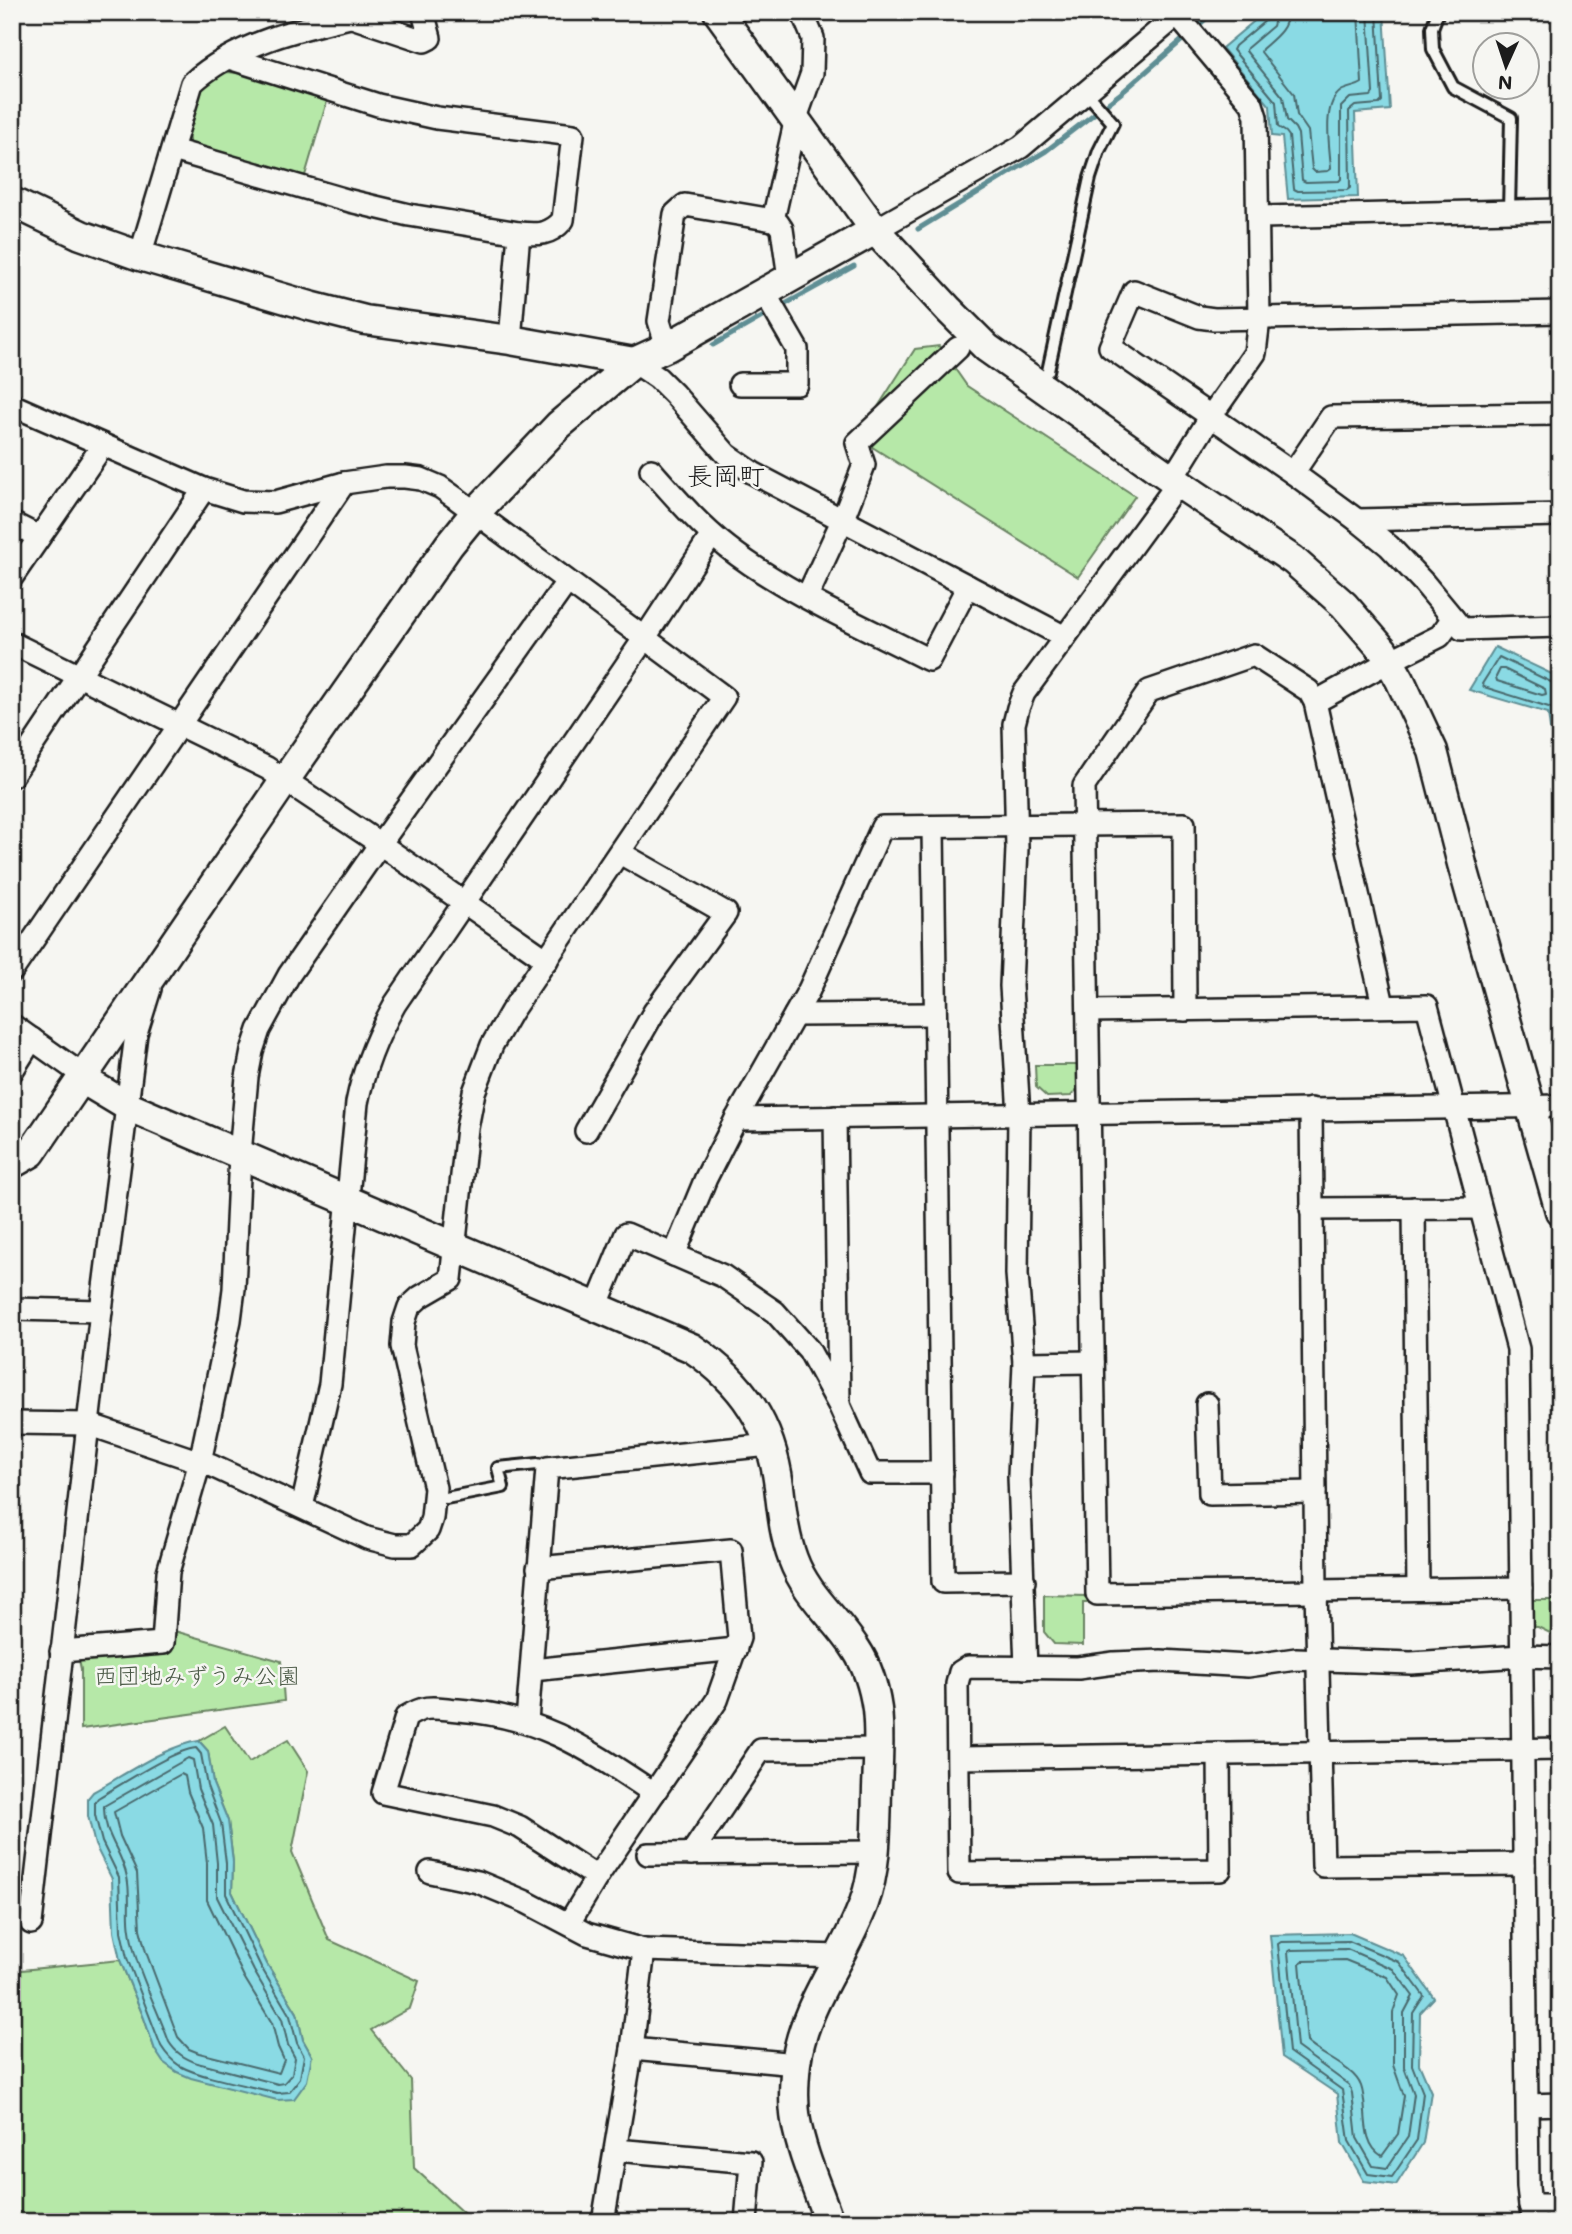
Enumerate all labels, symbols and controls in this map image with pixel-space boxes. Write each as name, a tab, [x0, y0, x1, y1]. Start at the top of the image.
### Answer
north arrow	[1470, 32, 1540, 102]
text: N	[1497, 71, 1513, 96]
district label: 長岡町	[687, 458, 765, 492]
park label: 西団地みずうみ公園	[94, 1660, 300, 1690]

